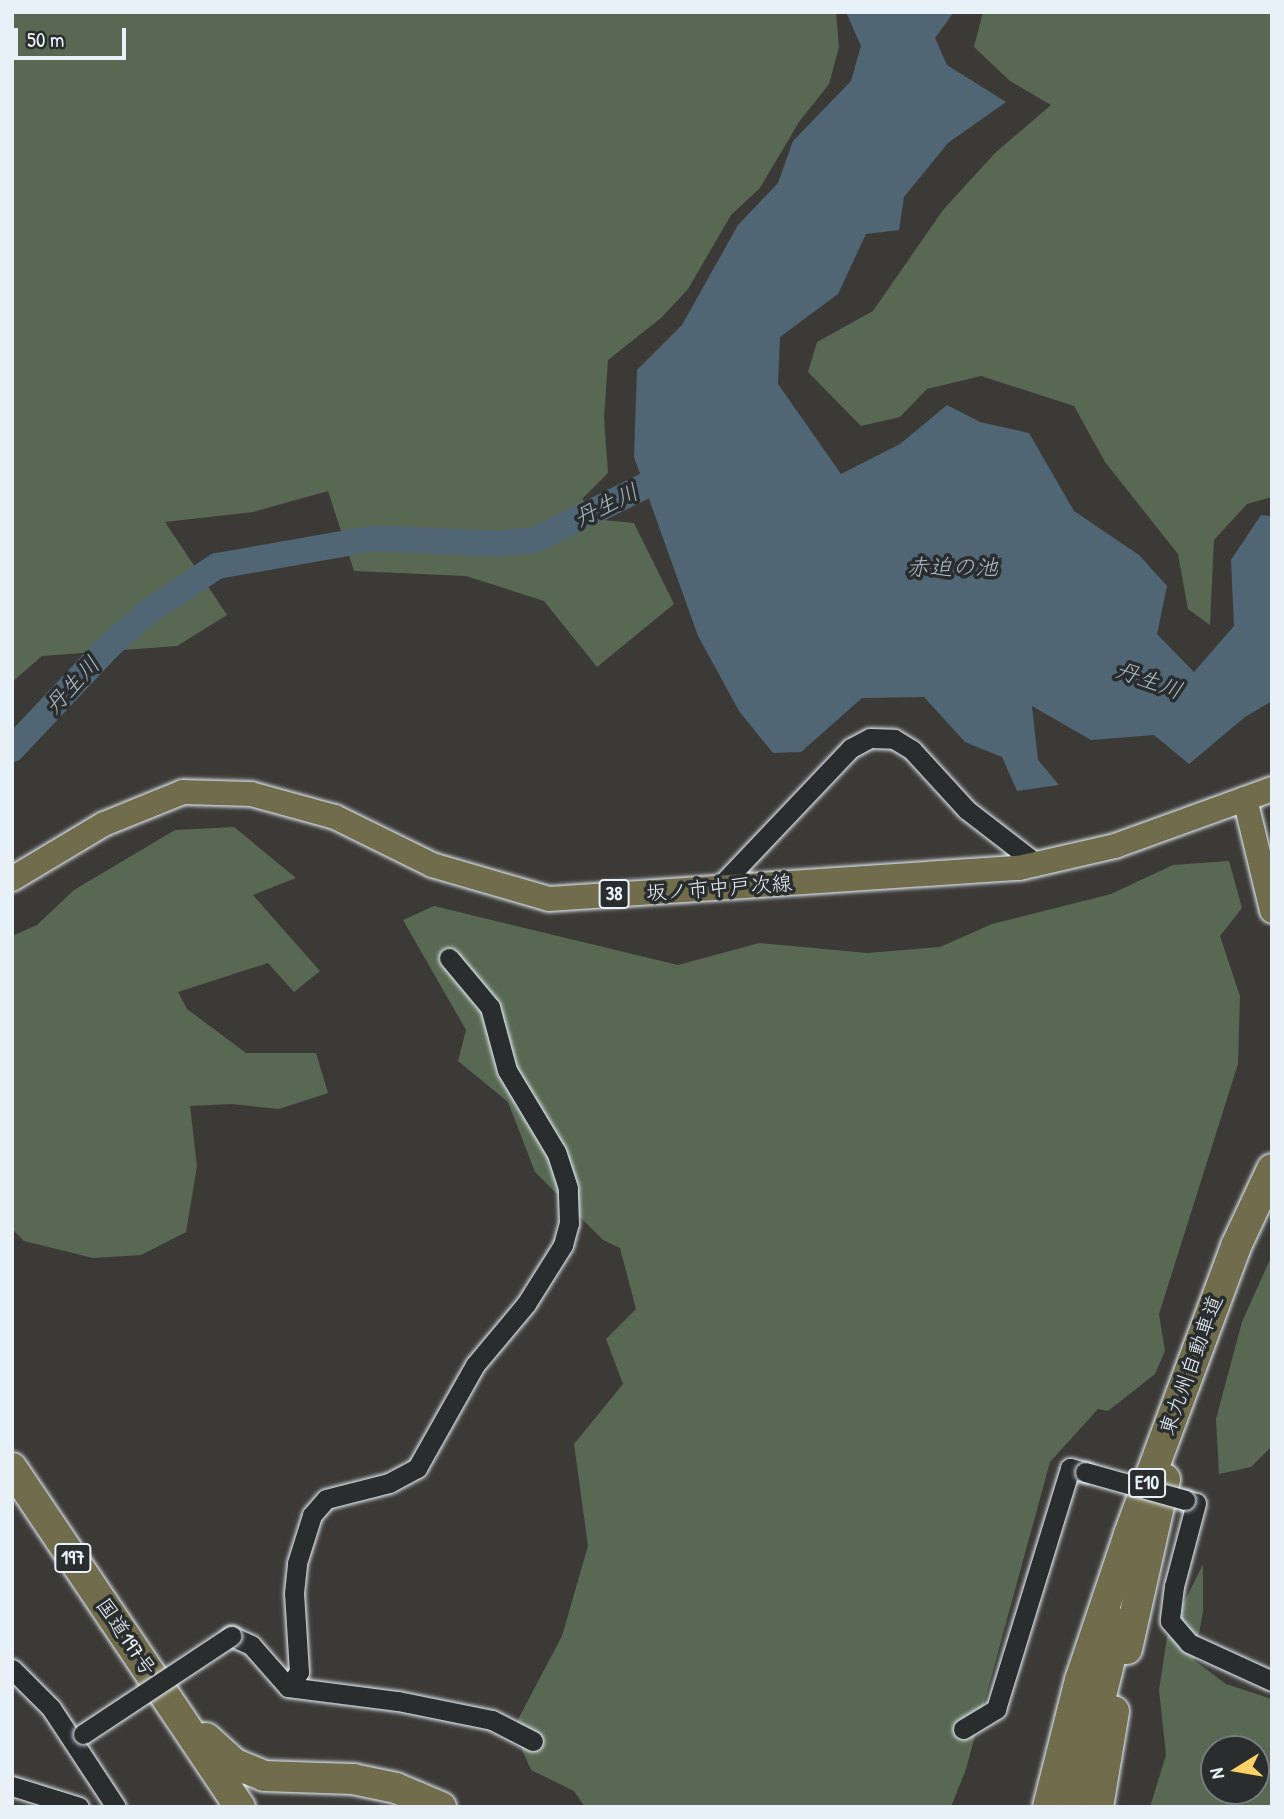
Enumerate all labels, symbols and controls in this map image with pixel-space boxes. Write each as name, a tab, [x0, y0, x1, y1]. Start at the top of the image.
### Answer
scale bar	[18, 14, 130, 58]
text: 50 m	[27, 25, 64, 54]
water label: 丹生川	[569, 477, 643, 533]
water label: 赤迫の池	[906, 553, 998, 581]
water label: 丹生川	[38, 650, 106, 720]
water label: 丹生川	[1112, 655, 1186, 705]
street label: 坂ノ市中戸次線	[645, 870, 793, 906]
road number: 38	[598, 878, 630, 909]
street label: 東九州自動車道	[1154, 1292, 1228, 1438]
road number: E10	[1128, 1468, 1166, 1498]
road number: 197	[54, 1542, 92, 1574]
street label: 国道197号	[91, 1593, 161, 1681]
north arrow	[1200, 1735, 1270, 1805]
text: N	[1203, 1766, 1230, 1781]

